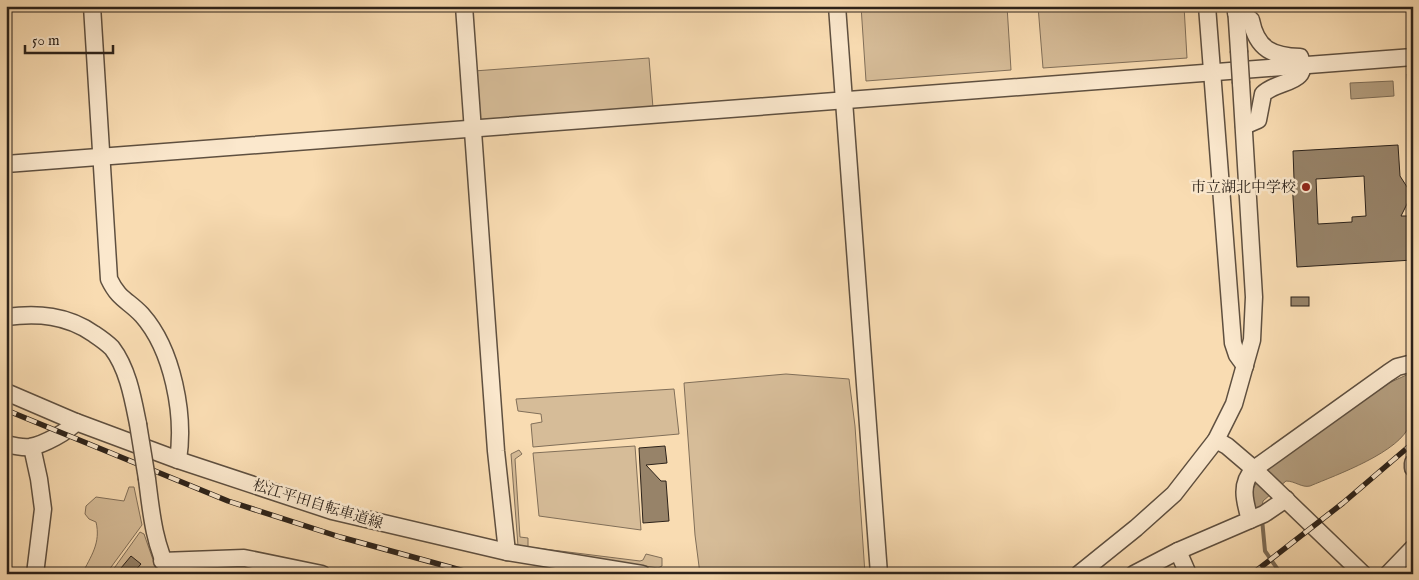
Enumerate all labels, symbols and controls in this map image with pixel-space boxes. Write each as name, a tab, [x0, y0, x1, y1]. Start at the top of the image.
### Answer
scale bar	[25, 22, 112, 54]
text: 50 m	[32, 31, 60, 50]
place label: 市立湖北中学校	[1191, 178, 1296, 197]
marker: 市立湖北中学校	[1300, 181, 1312, 193]
street label: 松江平田自転車道線	[251, 476, 385, 533]

